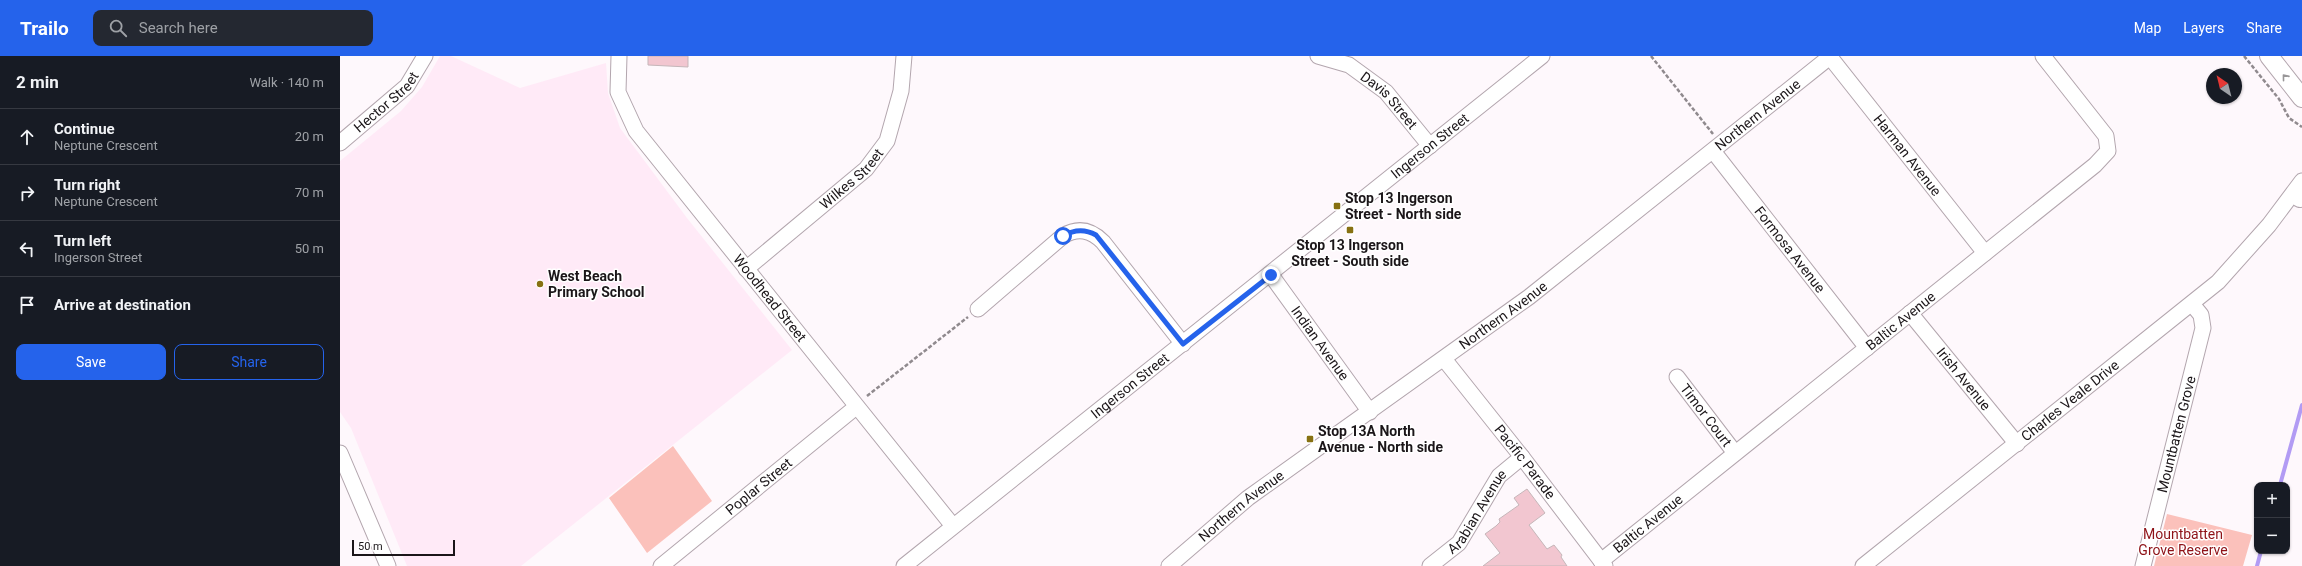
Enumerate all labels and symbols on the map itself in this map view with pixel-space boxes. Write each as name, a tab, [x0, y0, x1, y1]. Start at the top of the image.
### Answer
street label: Hector Street	[351, 68, 422, 136]
street label: Davis Street	[1358, 68, 1421, 132]
north arrow	[2206, 68, 2242, 104]
one-way arrow	[2283, 74, 2290, 81]
street label: Northern Avenue	[1712, 76, 1803, 154]
street label: Ingerson Street	[1388, 110, 1472, 182]
street label: Harman Avenue	[1870, 111, 1945, 199]
street label: Wilkes Street	[816, 145, 887, 212]
place label: Stop 13 Ingerson Street - North side	[1345, 190, 1462, 222]
marker: Stop 13 Ingerson Street - North side	[1332, 201, 1342, 211]
street label: Formosa Avenue	[1751, 203, 1829, 296]
marker: Stop 13 Ingerson Street - South side	[1345, 225, 1355, 235]
route start	[1054, 227, 1072, 245]
place label: Stop 13 Ingerson Street - South side	[1291, 237, 1409, 269]
street label: Woodhead Street	[730, 251, 810, 345]
route end	[1262, 266, 1280, 284]
place label: West Beach Primary School	[548, 268, 645, 300]
street label: Northern Avenue	[1456, 278, 1550, 352]
marker: West Beach Primary School	[535, 279, 545, 289]
street label: Baltic Avenue	[1863, 288, 1939, 353]
street label: Indian Avenue	[1288, 303, 1352, 383]
street label: Irish Avenue	[1933, 344, 1994, 413]
street label: Ingerson Street	[1088, 349, 1172, 421]
street label: Charles Veale Drive	[2018, 357, 2122, 444]
street label: Mountbatten Grove	[2154, 374, 2199, 494]
street label: Timor Court	[1677, 381, 1735, 450]
street label: Pacific Parade	[1491, 421, 1559, 502]
place label: Stop 13A North Avenue - North side	[1318, 423, 1443, 455]
marker: Stop 13A North Avenue - North side	[1305, 434, 1315, 444]
street label: Poplar Street	[722, 454, 795, 518]
street label: Arabian Avenue	[1444, 466, 1509, 557]
street label: Northern Avenue	[1195, 467, 1287, 545]
street label: Baltic Avenue	[1610, 491, 1686, 556]
park label: Mountbatten Grove Reserve	[2138, 526, 2228, 558]
scale bar	[352, 538, 455, 557]

